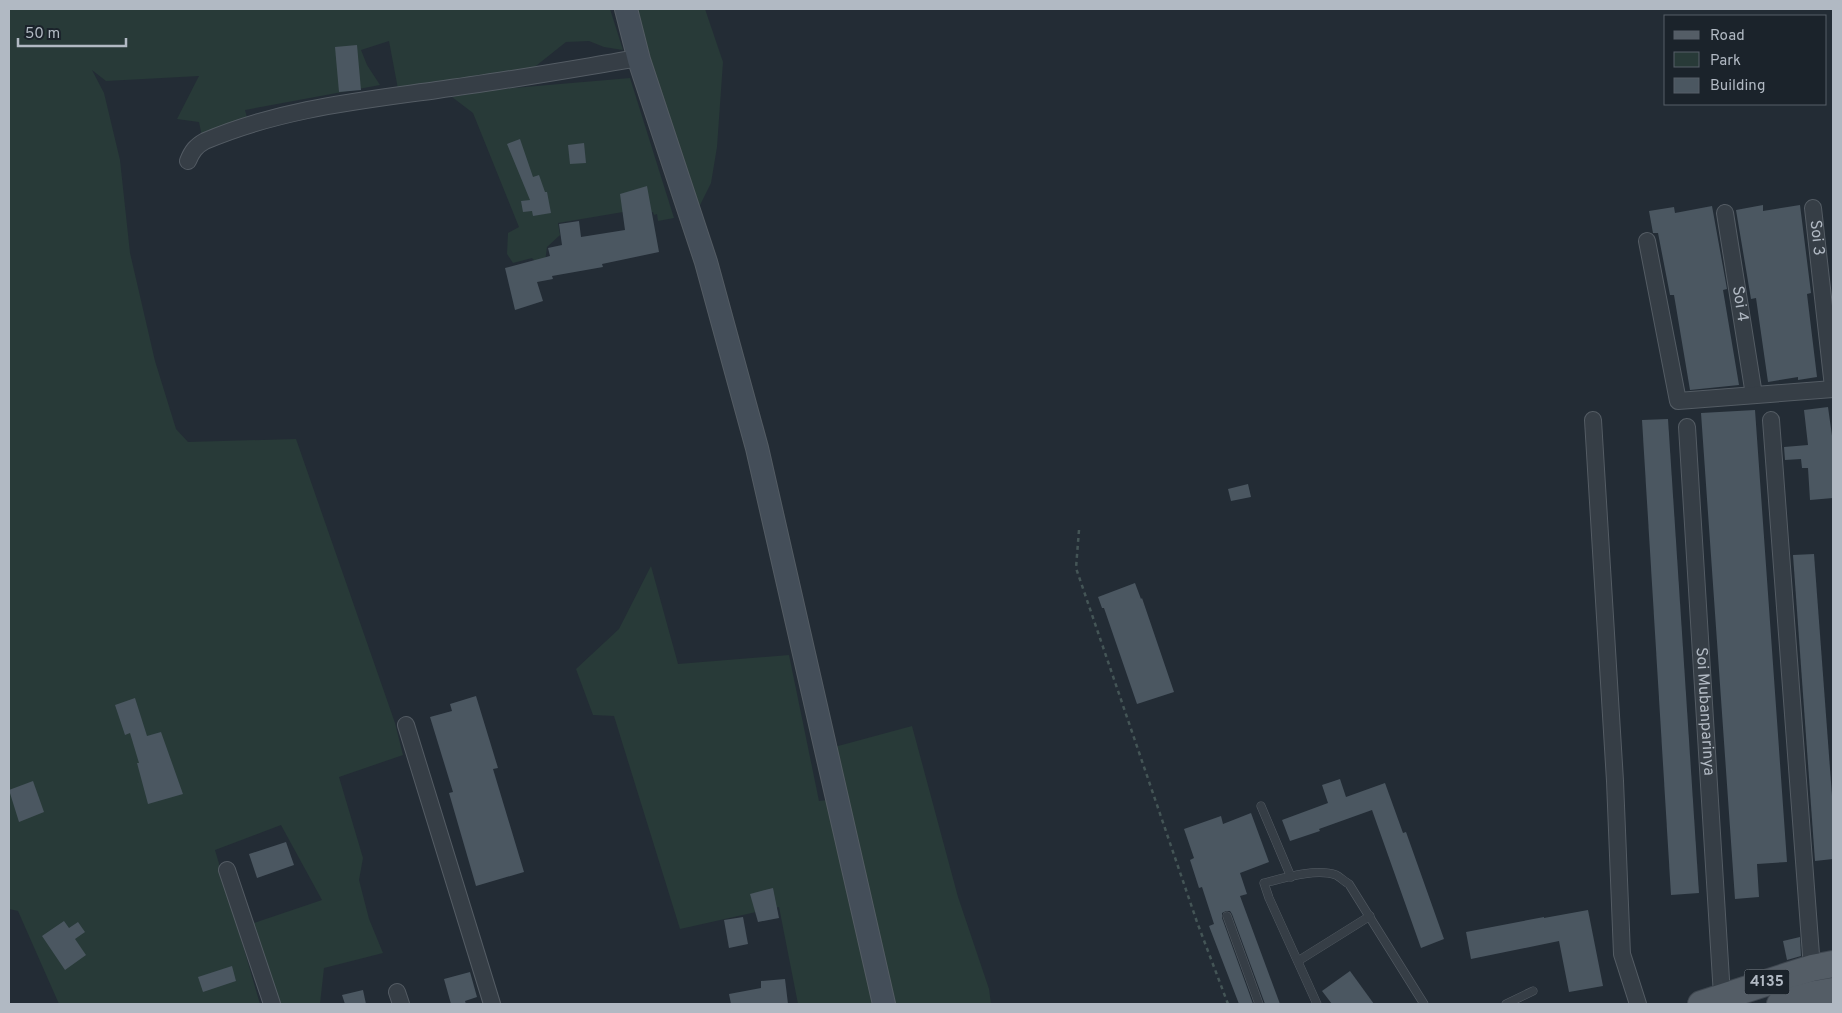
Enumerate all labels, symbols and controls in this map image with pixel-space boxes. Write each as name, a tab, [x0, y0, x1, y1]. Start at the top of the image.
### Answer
scale bar	[18, 15, 125, 47]
legend	[1664, 15, 1827, 105]
text: 50 m	[25, 25, 60, 44]
text: Road	[1710, 27, 1745, 46]
text: Park	[1710, 52, 1741, 71]
text: Building	[1710, 77, 1765, 96]
street label: Soi 3	[1804, 219, 1828, 257]
street label: Soi 4	[1727, 284, 1752, 323]
street label: Soi Mubanparinya	[1691, 647, 1718, 776]
road number: 4135	[1744, 970, 1790, 994]

